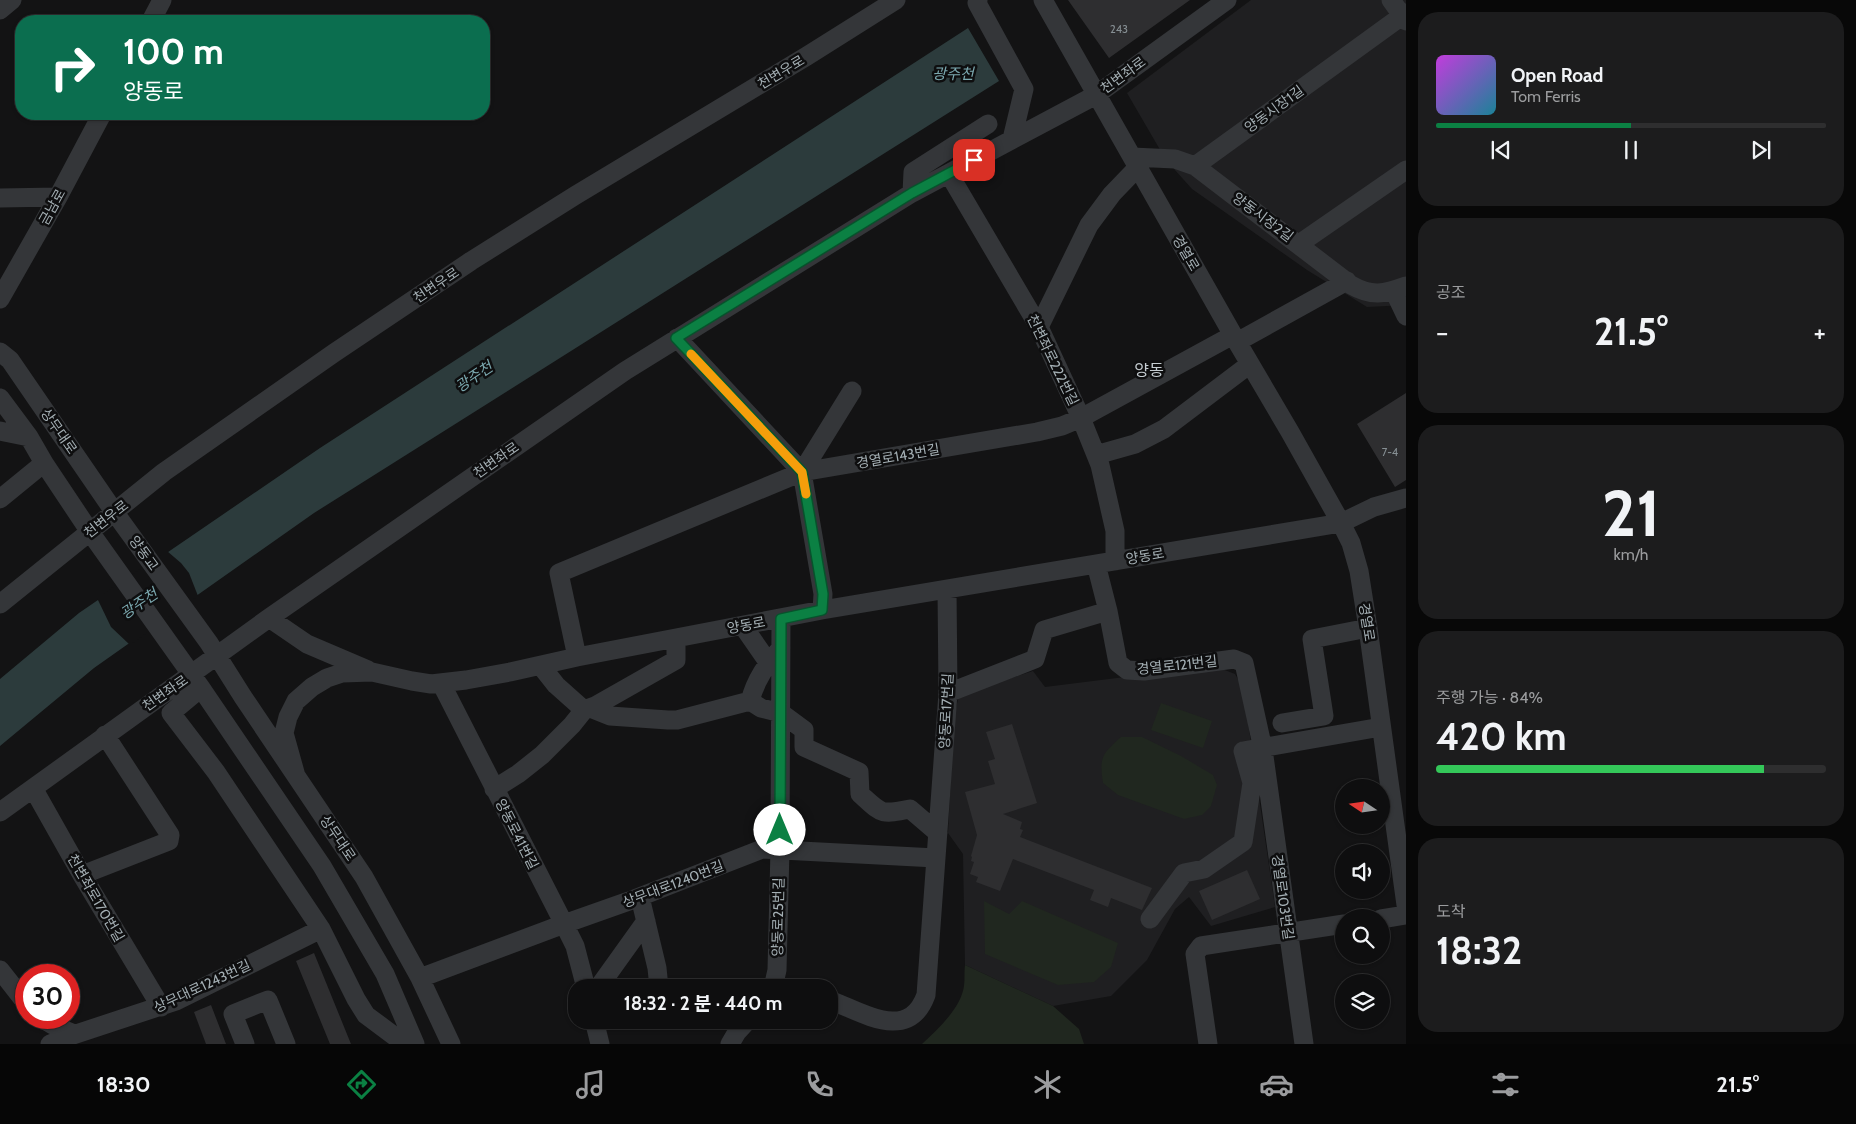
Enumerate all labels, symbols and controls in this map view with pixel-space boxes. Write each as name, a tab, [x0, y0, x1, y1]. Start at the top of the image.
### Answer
house number: 243	[1110, 22, 1128, 36]
text: 100 m	[123, 30, 224, 73]
icon: right	[40, 35, 105, 100]
street label: 천변우로	[754, 51, 808, 93]
street label: 천변좌로	[1097, 53, 1149, 97]
text: Open Road	[1511, 64, 1603, 87]
water label: 광주천	[932, 65, 976, 83]
text: 양동로	[123, 78, 184, 105]
street label: 양동시장1길	[1241, 81, 1307, 137]
text: Tom Ferris	[1511, 87, 1581, 106]
icon: previous	[1487, 136, 1515, 164]
icon: pause	[1617, 136, 1645, 164]
icon: next	[1747, 136, 1775, 164]
pin	[953, 139, 995, 181]
icon: arrive	[960, 146, 988, 174]
street label: 금남로	[35, 186, 69, 228]
street label: 양동시장2길	[1229, 188, 1297, 246]
street label: 경열로	[1169, 232, 1204, 274]
street label: 천변우로	[410, 263, 462, 307]
text: 공조	[1436, 283, 1465, 302]
text: 21.5°	[1594, 308, 1668, 355]
street label: 천변좌로222번길	[1023, 311, 1083, 409]
text: −	[1436, 315, 1448, 349]
text: +	[1814, 315, 1826, 349]
water label: 광주천	[452, 357, 498, 396]
district label: 양동	[1134, 361, 1164, 380]
street label: 상무대로	[37, 405, 81, 457]
street label: 천변좌로	[470, 438, 522, 482]
street label: 경열로143번길	[855, 440, 941, 472]
house number: 7-4	[1382, 445, 1399, 459]
text: 21	[1602, 473, 1660, 552]
street label: 천변우로	[80, 496, 132, 542]
street label: 양동교	[125, 532, 163, 574]
street label: 양동로	[1124, 544, 1166, 568]
text: km/h	[1613, 545, 1649, 564]
water label: 광주천	[117, 584, 163, 623]
street label: 경열로	[1355, 602, 1379, 643]
street label: 양동로	[725, 612, 767, 638]
street label: 경열로121번길	[1136, 652, 1218, 678]
street label: 천변좌로	[139, 671, 191, 715]
street label: 양동로17번길	[935, 673, 957, 749]
text: 주행 가능 · 84%	[1436, 688, 1543, 707]
text: 420 km	[1436, 713, 1567, 760]
north arrow	[1335, 779, 1390, 834]
map controls	[1335, 779, 1390, 1029]
street label: 양동로41번길	[491, 796, 543, 872]
position arrow	[753, 803, 805, 855]
street label: 상무대로	[316, 812, 360, 864]
button: sound	[1335, 844, 1390, 899]
street label: 천변좌로170번길	[64, 851, 128, 945]
street label: 경열로103번길	[1268, 853, 1298, 941]
street label: 상무대로1240번길	[620, 856, 726, 912]
street label: 양동로25번길	[768, 877, 788, 957]
text: 도착	[1436, 902, 1465, 921]
button: search	[1335, 909, 1390, 964]
text: 18:32	[1436, 927, 1522, 974]
street label: 상무대로1243번길	[151, 956, 253, 1016]
speed limit sign: 30	[15, 964, 80, 1029]
button: layers	[1335, 974, 1390, 1029]
text: 18:32 · 2 분 · 440 m	[624, 992, 782, 1015]
icon: directions	[344, 1067, 379, 1102]
icon: music	[573, 1067, 608, 1102]
icon: phone	[802, 1067, 837, 1102]
icon: climate	[1030, 1067, 1065, 1102]
icon: car	[1259, 1067, 1294, 1102]
icon: filters	[1488, 1067, 1523, 1102]
text: 18:30	[97, 1071, 151, 1098]
text: 21.5°	[1716, 1071, 1759, 1098]

